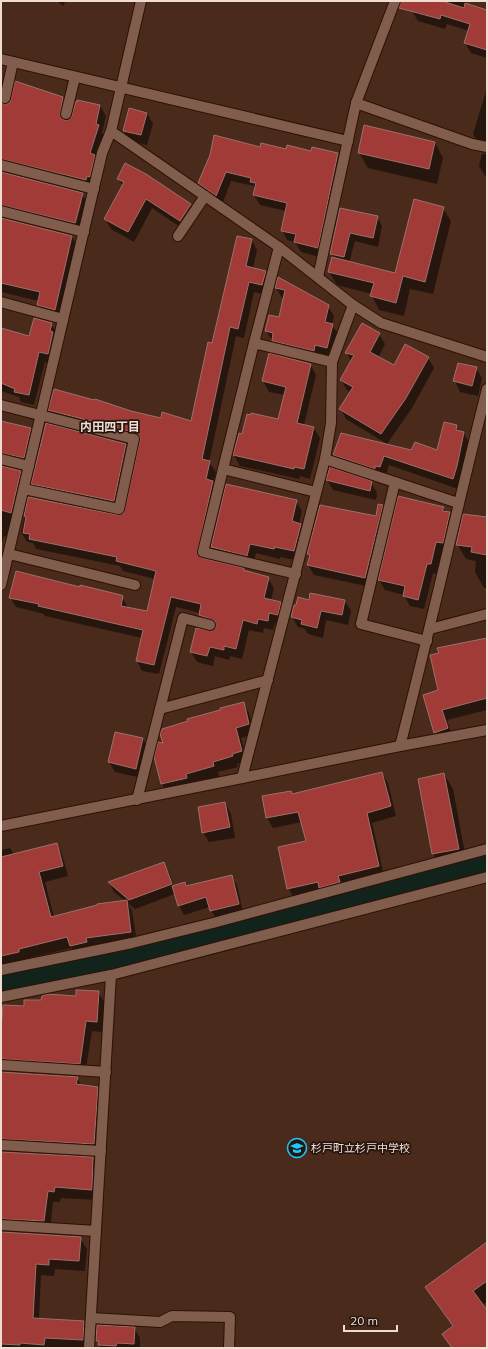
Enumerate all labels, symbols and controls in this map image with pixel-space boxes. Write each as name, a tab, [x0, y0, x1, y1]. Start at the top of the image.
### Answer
district label: 内田四丁目	[80, 419, 140, 434]
school or university icon: 杉戸町立杉戸中学校	[286, 1137, 308, 1159]
place label: 杉戸町立杉戸中学校	[311, 1141, 410, 1155]
scale bar	[344, 1307, 397, 1333]
text: 20 m	[350, 1313, 378, 1328]

